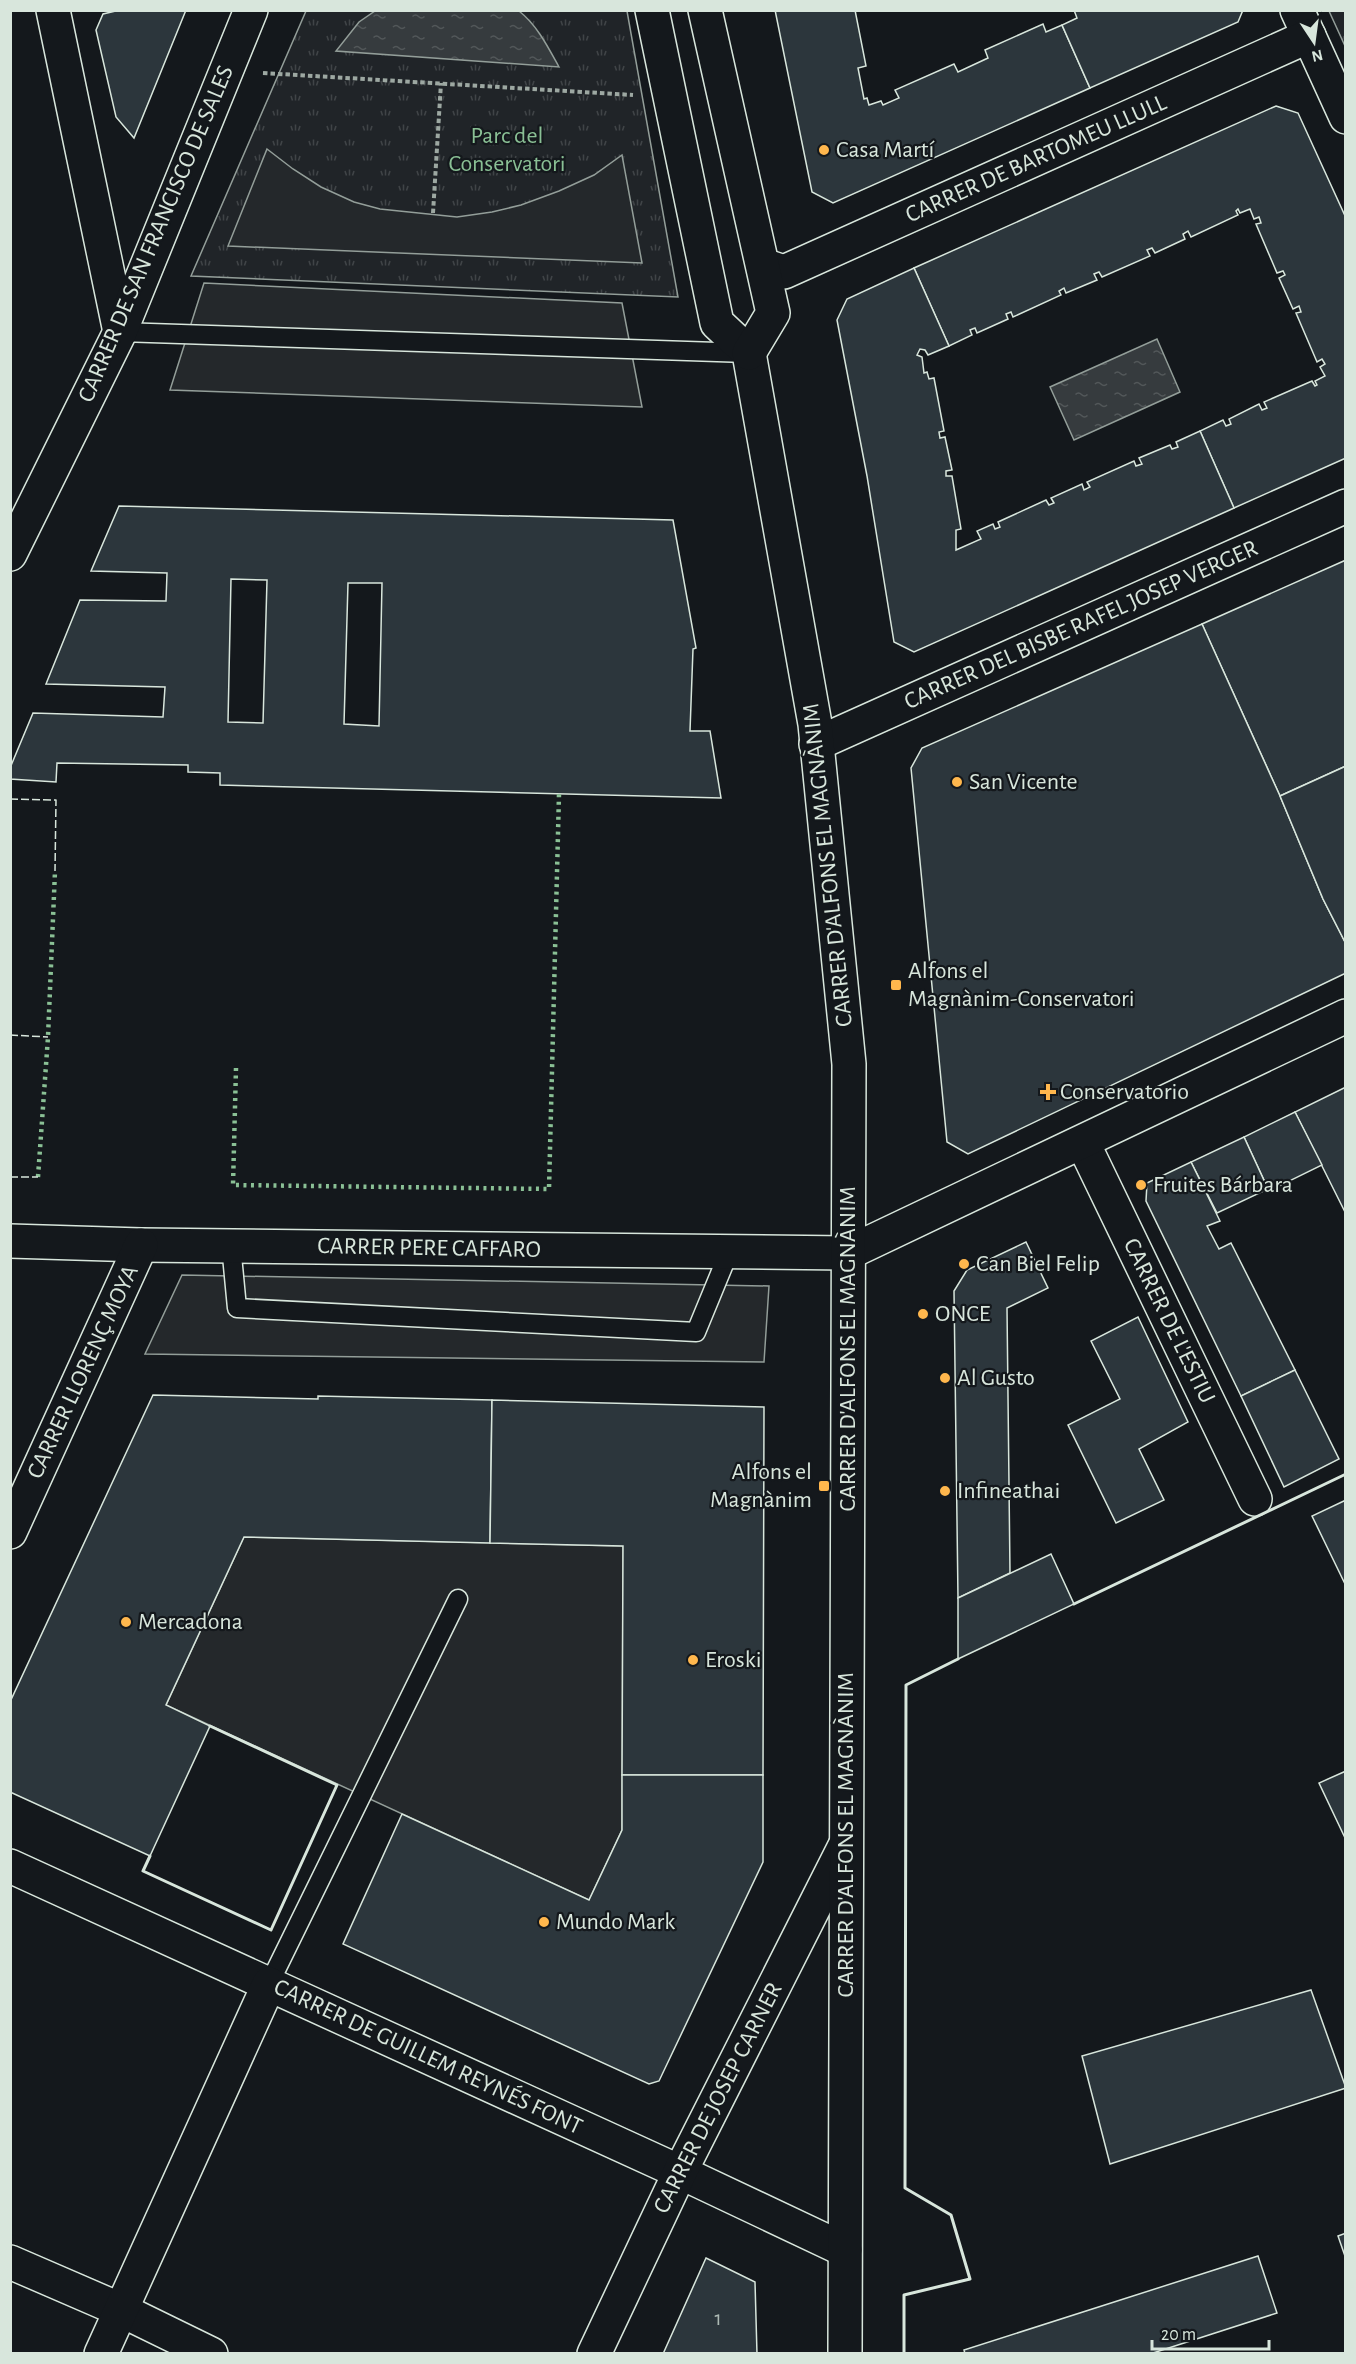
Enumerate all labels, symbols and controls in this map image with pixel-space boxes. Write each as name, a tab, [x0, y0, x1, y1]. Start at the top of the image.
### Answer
north arrow	[1284, 12, 1344, 72]
text: N	[1310, 47, 1324, 65]
street label: CARRER DE SAN FRANCISCO DE SALES	[74, 62, 238, 406]
street label: CARRER DE BARTOMEU LLULL	[902, 91, 1170, 227]
park label: Parc del Conservatori	[448, 124, 566, 176]
place label: Casa Martí	[836, 138, 934, 162]
marker: Casa Martí	[817, 143, 831, 157]
street label: CARRER DEL BISBE RAFEL JOSEP VERGER	[901, 536, 1261, 714]
street label: CARRER D'ALFONS EL MAGNÀNIM	[797, 702, 857, 1028]
place label: San Vicente	[969, 770, 1077, 794]
marker: San Vicente	[950, 775, 964, 789]
place label: Alfons el Magnànim-Conservatori	[908, 959, 1135, 1011]
marker: Alfons el Magnànim-Conservatori	[889, 978, 903, 992]
place label: Conservatorio	[1060, 1080, 1189, 1104]
marker: Conservatorio	[1041, 1085, 1055, 1099]
place label: Fruites Bárbara	[1153, 1173, 1293, 1197]
marker: Fruites Bárbara	[1134, 1178, 1148, 1192]
street label: CARRER D'ALFONS EL MAGNÀNIM	[834, 1186, 860, 1512]
street label: CARRER PERE CAFFARO	[317, 1234, 541, 1262]
street label: CARRER DE L'ESTIU	[1119, 1235, 1219, 1407]
place label: Can Biel Felip	[976, 1252, 1100, 1276]
marker: Can Biel Felip	[957, 1257, 971, 1271]
street label: CARRER LLORENÇ MOYA	[23, 1262, 143, 1482]
place label: ONCE	[935, 1302, 991, 1326]
marker: ONCE	[916, 1307, 930, 1321]
place label: Al Gusto	[957, 1366, 1035, 1390]
marker: Al Gusto	[938, 1371, 952, 1385]
place label: Alfons el Magnànim	[710, 1460, 812, 1512]
marker: Alfons el Magnànim	[817, 1479, 831, 1493]
place label: Infineathai	[957, 1479, 1060, 1503]
marker: Infineathai	[938, 1484, 952, 1498]
place label: Mercadona	[138, 1610, 243, 1634]
marker: Mercadona	[119, 1615, 133, 1629]
place label: Eroski	[705, 1648, 761, 1672]
marker: Eroski	[686, 1653, 700, 1667]
street label: CARRER D'ALFONS EL MAGNÀNIM	[832, 1672, 858, 1998]
place label: Mundo Mark	[556, 1910, 675, 1934]
marker: Mundo Mark	[537, 1915, 551, 1929]
street label: CARRER DE GUILLEM REYNÉS FONT	[270, 1973, 587, 2139]
street label: CARRER DE JOSEP CARNER	[649, 1979, 787, 2217]
house number: 1	[714, 2308, 722, 2329]
scale bar	[1152, 2313, 1269, 2351]
text: 20 m	[1161, 2326, 1196, 2344]

